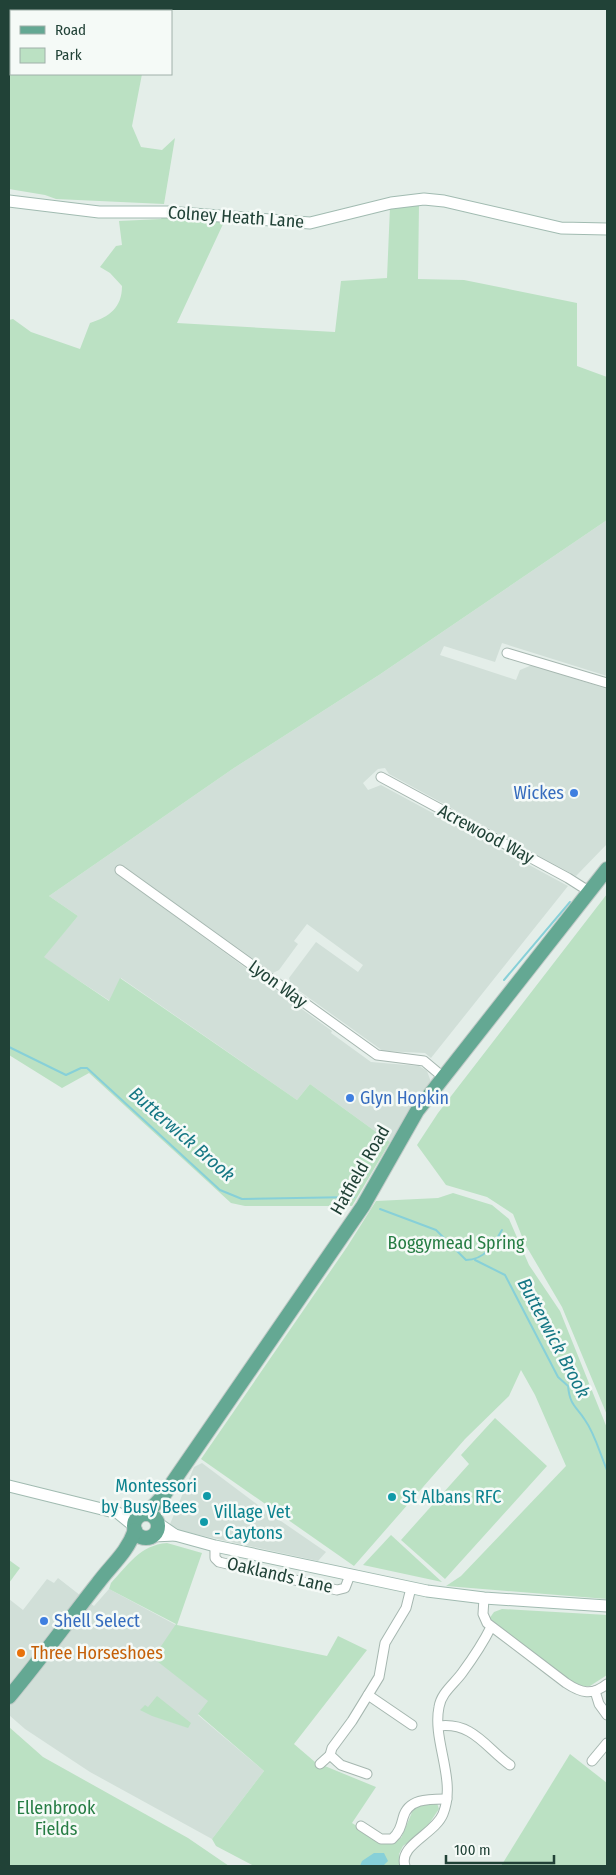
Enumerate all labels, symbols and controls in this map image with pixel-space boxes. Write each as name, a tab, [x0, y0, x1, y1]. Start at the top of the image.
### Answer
legend	[10, 10, 172, 75]
text: Road	[55, 21, 86, 39]
text: Park	[55, 46, 82, 64]
street label: Colney Heath Lane	[167, 201, 305, 233]
place label: Wickes	[513, 782, 564, 804]
marker: Wickes	[568, 787, 580, 799]
street label: Acrewood Way	[434, 799, 538, 869]
street label: Lyon Way	[244, 955, 312, 1013]
water label: Butterwick Brook	[124, 1082, 240, 1186]
place label: Glyn Hopkin	[360, 1087, 449, 1109]
marker: Glyn Hopkin	[344, 1092, 356, 1104]
street label: Hatfield Road	[326, 1121, 394, 1219]
park label: Boggymead Spring	[388, 1232, 525, 1254]
water label: Butterwick Brook	[513, 1274, 595, 1402]
place label: Montessori by Busy Bees	[101, 1475, 197, 1518]
place label: St Albans RFC	[402, 1486, 501, 1508]
marker: Montessori by Busy Bees	[201, 1490, 213, 1502]
marker: St Albans RFC	[386, 1491, 398, 1503]
place label: Village Vet - Caytons	[214, 1501, 291, 1544]
marker: Village Vet - Caytons	[198, 1516, 210, 1528]
street label: Oaklands Lane	[225, 1552, 335, 1598]
place label: Shell Select	[54, 1610, 140, 1632]
marker: Shell Select	[38, 1615, 50, 1627]
place label: Three Horseshoes	[31, 1642, 163, 1664]
marker: Three Horseshoes	[15, 1647, 27, 1659]
park label: Ellenbrook Fields	[17, 1797, 96, 1840]
scale bar	[446, 1832, 554, 1864]
text: 100 m	[454, 1841, 491, 1859]

